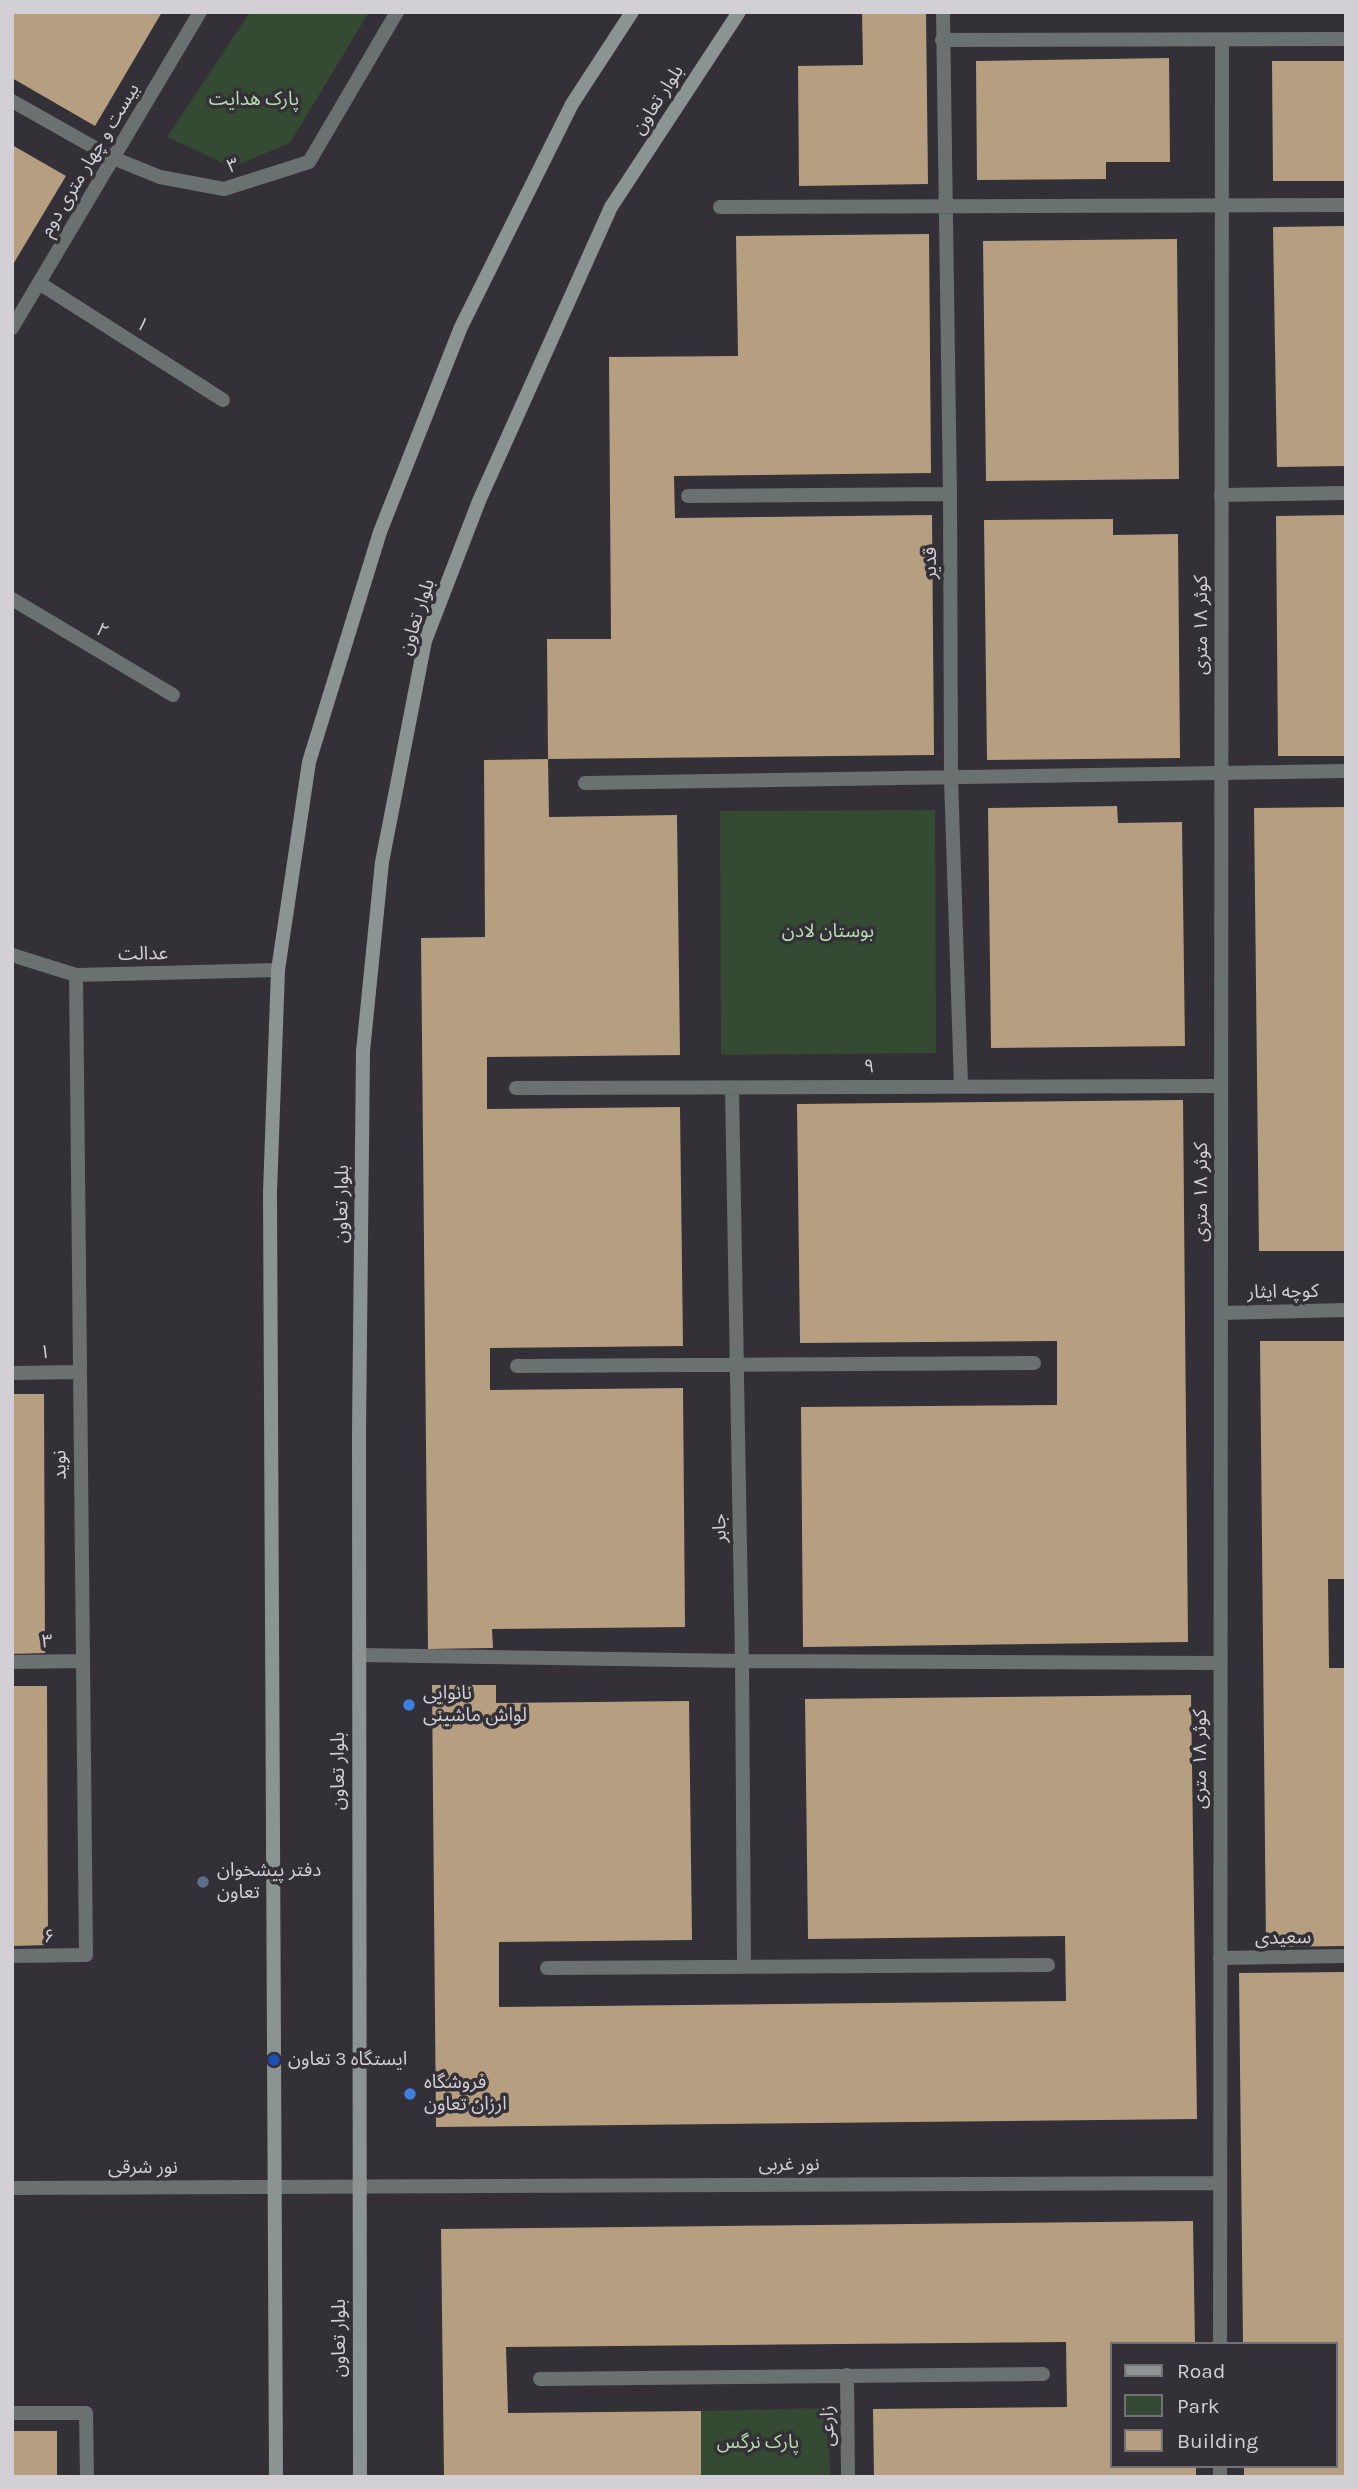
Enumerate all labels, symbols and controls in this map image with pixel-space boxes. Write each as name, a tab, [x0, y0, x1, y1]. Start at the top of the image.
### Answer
street label: بلوار تعاون	[627, 61, 689, 139]
street label: بیست و چهار متری دوم	[35, 79, 145, 241]
park label: پارک‌ هدایت	[209, 89, 299, 111]
street label: ۳	[224, 153, 242, 179]
street label: ۱	[131, 312, 153, 338]
street label: قدیر	[920, 547, 942, 579]
street label: کوثر ۱۸ متری	[1191, 575, 1213, 675]
street label: بلوار تعاون	[394, 576, 440, 658]
street label: ۲	[91, 618, 113, 644]
park label: بوستان لادن	[782, 921, 874, 943]
street label: عدالت	[118, 942, 168, 966]
street label: ۹	[863, 1056, 875, 1078]
street label: کوثر ۱۸ متری	[1191, 1142, 1213, 1242]
street label: بلوار تعاون	[330, 1165, 354, 1243]
street label: کوچه ایثار	[1247, 1280, 1319, 1304]
street label: ۱	[40, 1342, 50, 1364]
street label: نوید	[48, 1450, 72, 1480]
street label: جابر	[708, 1513, 732, 1543]
street label: ۳	[41, 1631, 53, 1653]
place label: نانوایی لواش ماشینی	[423, 1683, 527, 1727]
marker: نانوایی لواش ماشینی	[401, 1697, 417, 1713]
street label: کوثر ۱۸ متری	[1190, 1709, 1212, 1809]
street label: بلوار تعاون	[328, 1732, 350, 1810]
place label: دفتر پیشخوان تعاون	[217, 1860, 321, 1904]
marker: دفتر پیشخوان تعاون	[195, 1874, 211, 1890]
street label: ۶	[43, 1926, 55, 1948]
street label: سعیدی	[1255, 1926, 1311, 1950]
place label: ایستگاه 3 تعاون	[288, 2049, 407, 2071]
marker: ایستگاه 3 تعاون	[266, 2052, 282, 2068]
place label: فروشگاه ارزان تعاون	[424, 2072, 507, 2116]
marker: فروشگاه ارزان تعاون	[402, 2086, 418, 2102]
street label: نور غربی	[758, 2154, 820, 2176]
street label: نور شرقی	[108, 2157, 178, 2179]
street label: بلوار تعاون	[329, 2299, 351, 2377]
legend	[1110, 2342, 1337, 2468]
text: Road	[1177, 2359, 1225, 2383]
text: Park	[1177, 2394, 1220, 2418]
street label: زارعی	[816, 2405, 840, 2447]
text: Building	[1177, 2429, 1258, 2453]
park label: پارک نرگس	[717, 2432, 799, 2454]

